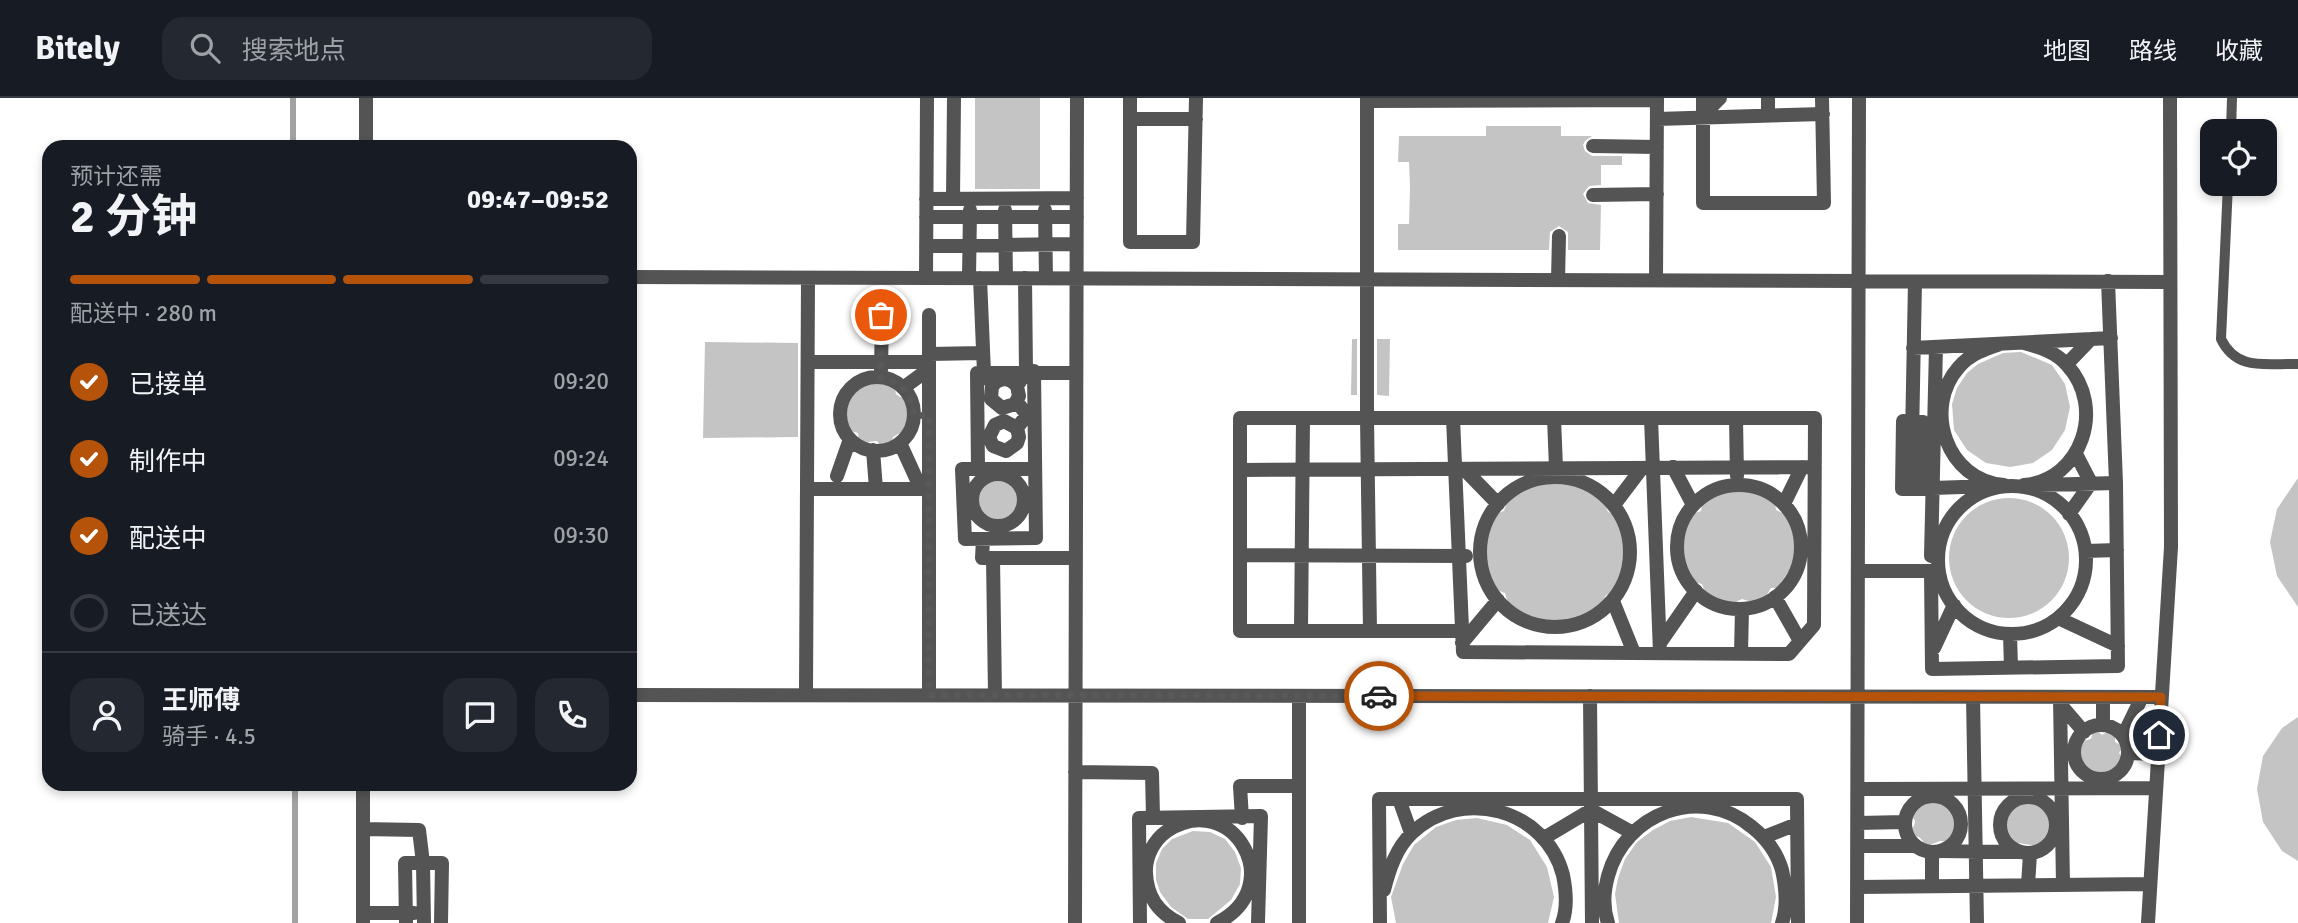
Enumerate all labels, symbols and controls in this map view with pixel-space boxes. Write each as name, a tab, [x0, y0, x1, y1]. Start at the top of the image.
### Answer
search box	[162, 17, 652, 80]
text: Bitely	[35, 28, 120, 69]
icon: search	[186, 29, 224, 67]
text: 搜索地点	[242, 35, 346, 67]
text: 地图	[2043, 36, 2091, 66]
text: 路线	[2129, 36, 2177, 66]
text: 收藏	[2215, 36, 2263, 66]
map controls	[2200, 119, 2277, 196]
button: locate	[2200, 119, 2277, 196]
text: 预计还需	[70, 162, 162, 191]
text: 09:47–09:52	[467, 184, 609, 216]
text: 2 分钟	[70, 189, 197, 245]
pin	[851, 285, 911, 345]
icon: bag	[862, 296, 900, 334]
text: 配送中 · 280 m	[70, 299, 217, 328]
icon: check	[70, 363, 108, 401]
text: 09:20	[553, 367, 609, 396]
text: 已接单	[129, 369, 207, 401]
icon: check	[70, 440, 108, 478]
text: 09:24	[553, 444, 609, 473]
text: 制作中	[129, 446, 207, 478]
icon: check	[70, 517, 108, 555]
text: 09:30	[553, 521, 609, 550]
text: 配送中	[129, 523, 207, 555]
text: 已送达	[129, 600, 207, 632]
courier	[1344, 661, 1414, 731]
icon: car	[1360, 677, 1398, 715]
button: person	[70, 678, 144, 752]
button: chat	[443, 678, 517, 752]
button: phone	[535, 678, 609, 752]
text: 王师傅	[162, 685, 240, 717]
pin	[2129, 705, 2189, 765]
icon: home	[2140, 716, 2178, 754]
text: 骑手 · 4.5	[162, 722, 256, 751]

